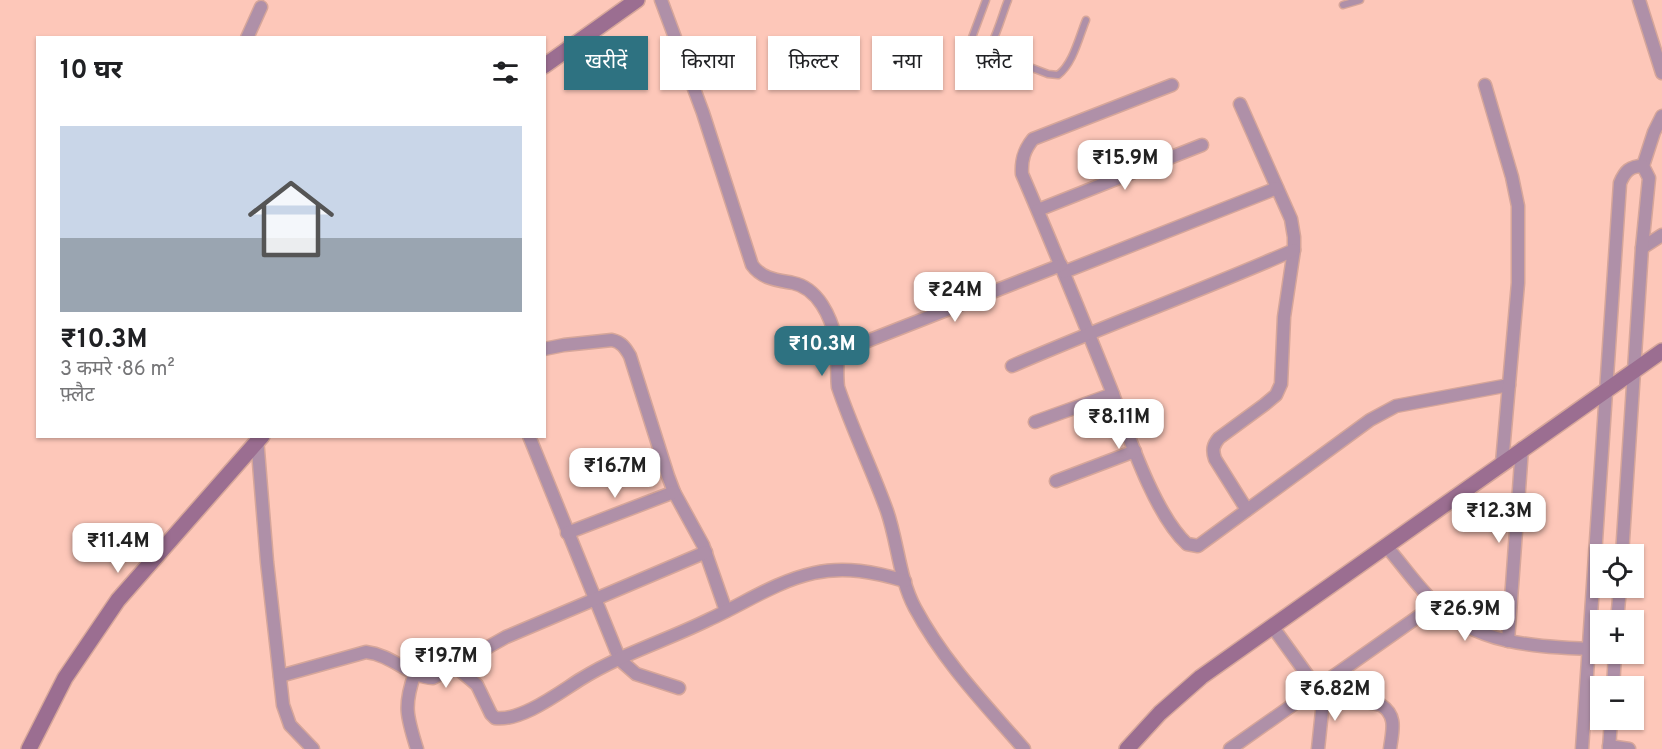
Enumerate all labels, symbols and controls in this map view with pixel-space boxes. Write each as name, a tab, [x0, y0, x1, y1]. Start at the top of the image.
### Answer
chip: खरीदें	[564, 36, 648, 90]
chip: किराया	[660, 36, 756, 90]
chip: फ़िल्टर	[768, 36, 860, 90]
chip: नया	[872, 36, 943, 90]
chip: फ़्लैट	[955, 36, 1033, 90]
text: 10 घर	[60, 55, 122, 88]
icon: filters	[489, 56, 522, 89]
pin: ₹15.9M	[1076, 140, 1174, 191]
text: ₹15.9M	[1092, 146, 1158, 172]
icon: home	[237, 165, 345, 273]
pin: ₹24M	[919, 272, 991, 323]
text: ₹24M	[928, 278, 982, 304]
text: ₹10.3M	[60, 324, 147, 357]
pin: ₹10.3M	[773, 326, 871, 377]
text: ₹10.3M	[788, 332, 856, 358]
text: 3 कमरे · 86 m²	[60, 357, 175, 383]
text: फ़्लैट	[60, 383, 95, 409]
pin: ₹8.11M	[1070, 399, 1168, 450]
text: ₹8.11M	[1088, 405, 1150, 431]
pin: ₹16.7M	[566, 448, 664, 499]
text: ₹16.7M	[583, 454, 647, 480]
pin: ₹12.3M	[1450, 493, 1548, 544]
text: ₹12.3M	[1466, 499, 1532, 525]
pin: ₹11.4M	[69, 523, 167, 574]
text: ₹11.4M	[86, 529, 150, 555]
map controls	[1590, 544, 1644, 730]
button: locate	[1590, 544, 1644, 598]
pin: ₹26.9M	[1416, 591, 1514, 642]
text: ₹26.9M	[1430, 597, 1501, 623]
button: +	[1590, 610, 1644, 664]
pin: ₹19.7M	[397, 638, 495, 689]
text: ₹19.7M	[414, 644, 478, 670]
pin: ₹6.82M	[1286, 671, 1384, 722]
button: −	[1590, 676, 1644, 730]
text: ₹6.82M	[1300, 677, 1370, 703]

